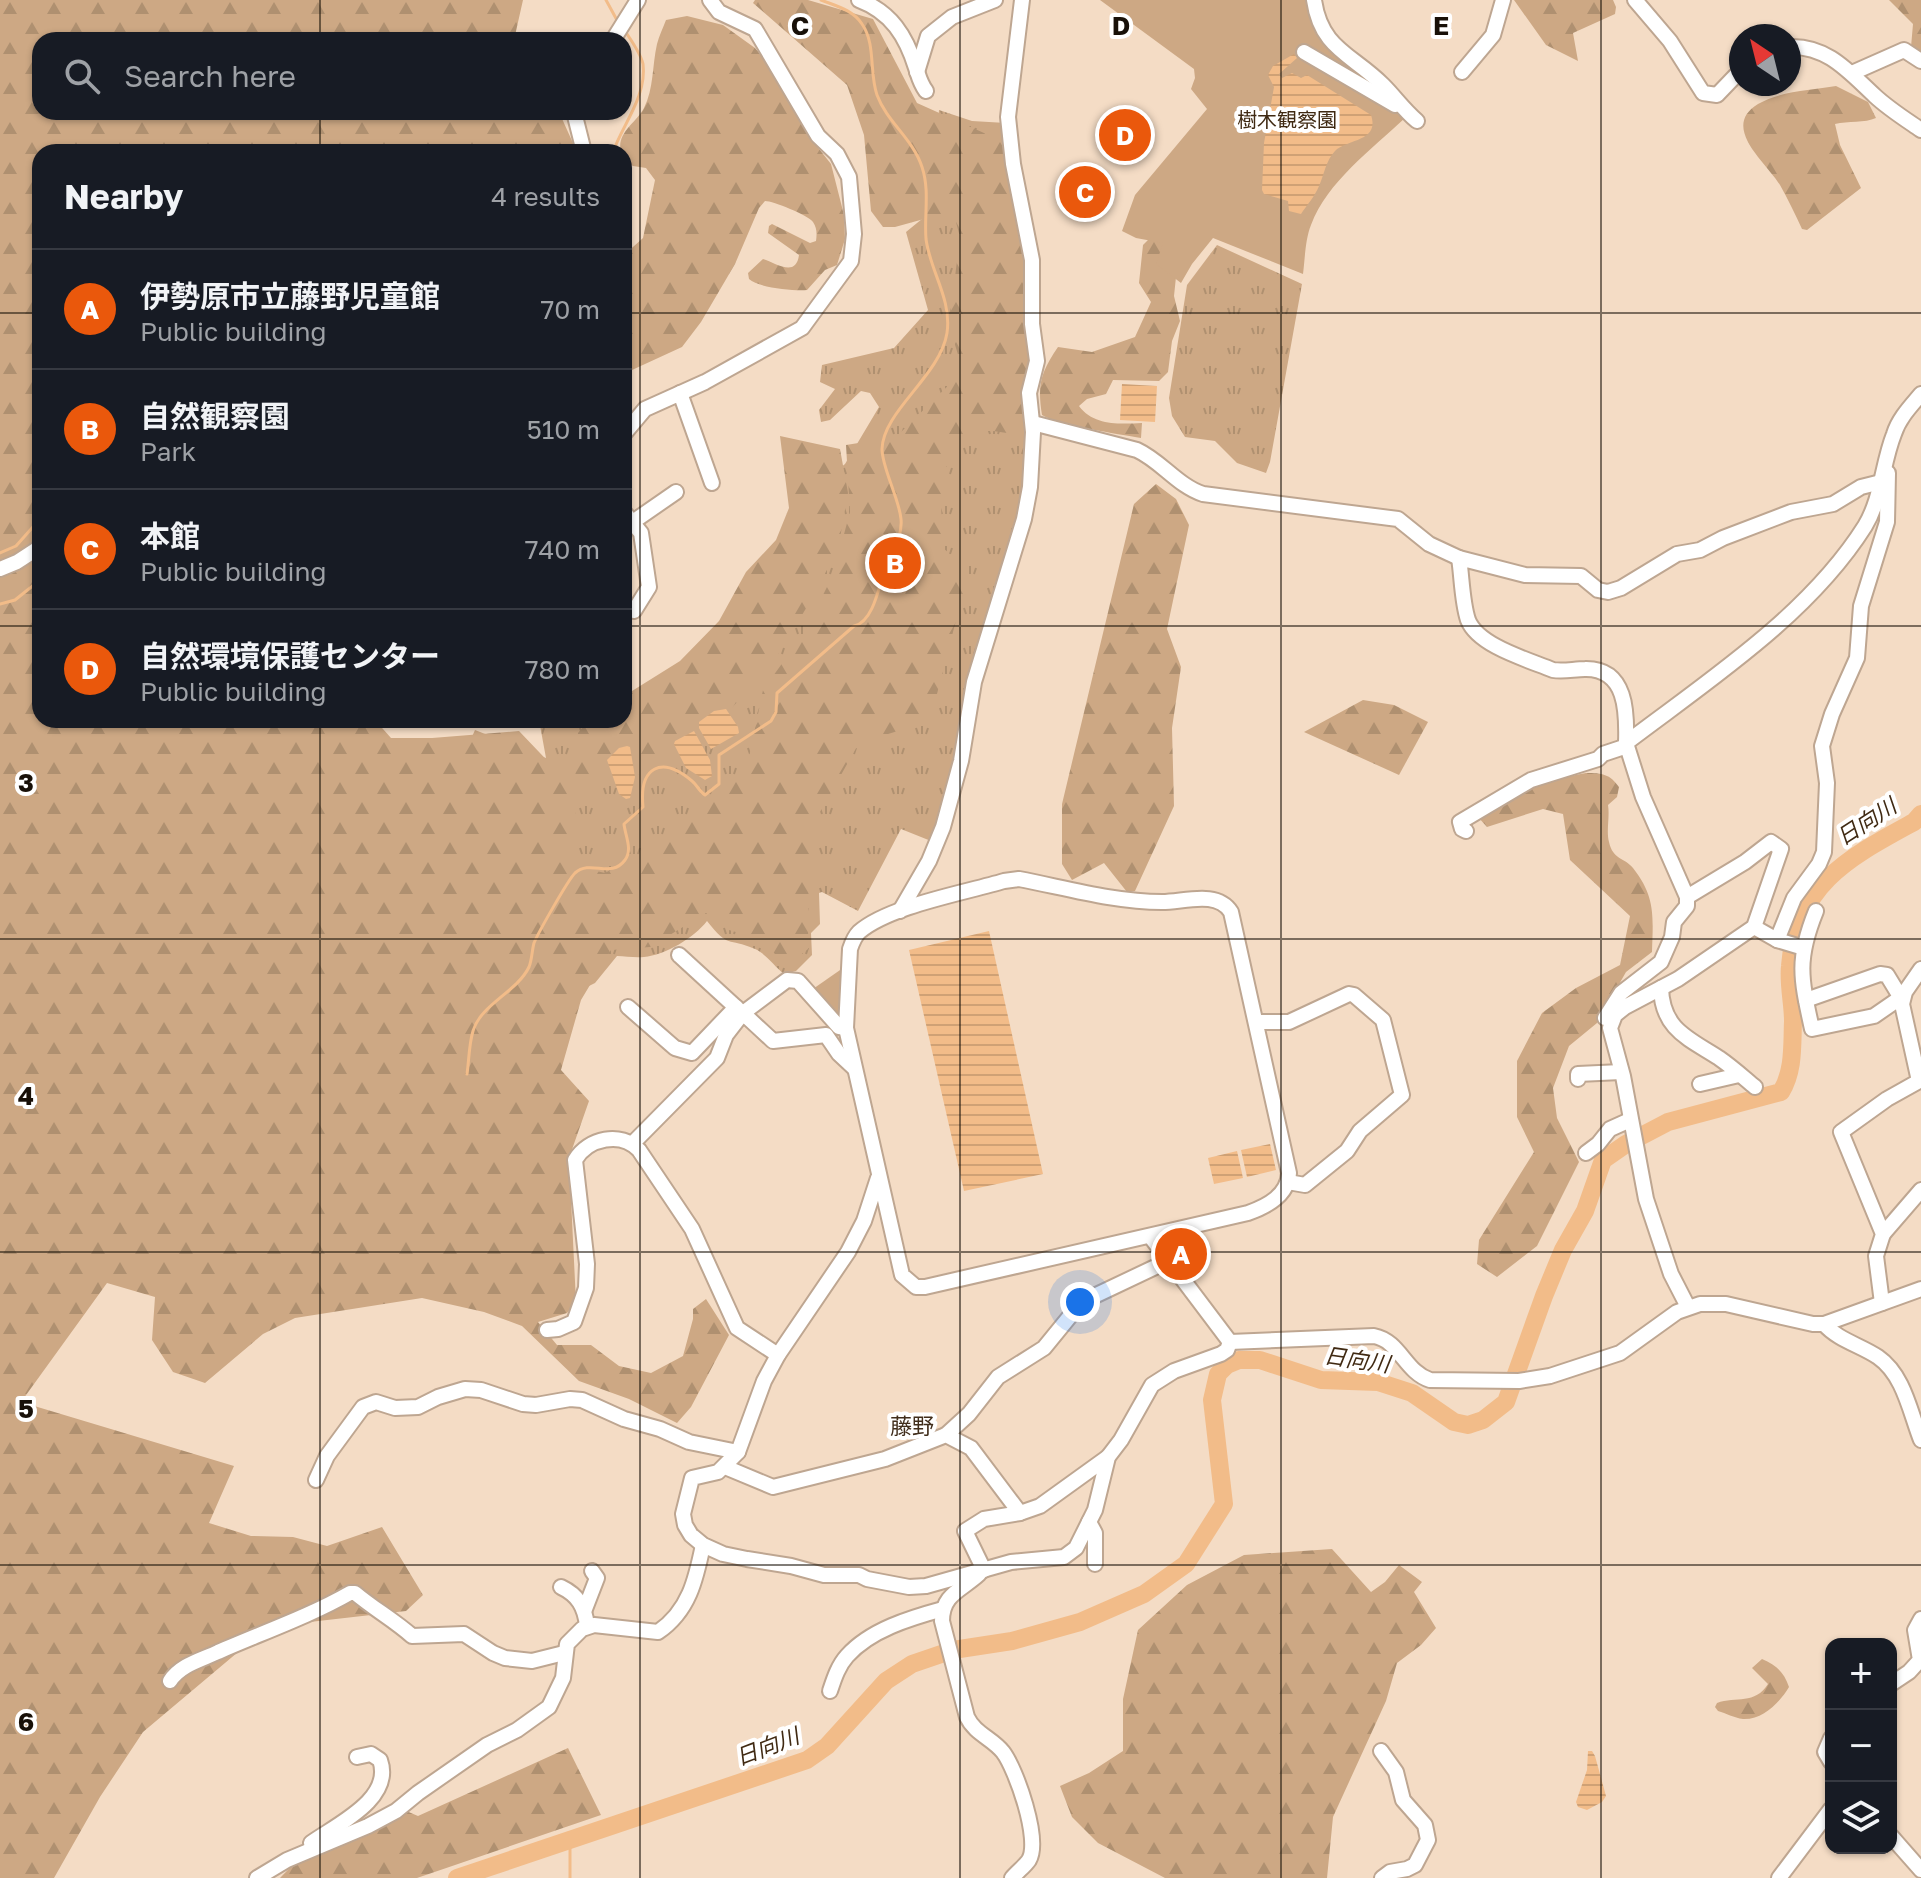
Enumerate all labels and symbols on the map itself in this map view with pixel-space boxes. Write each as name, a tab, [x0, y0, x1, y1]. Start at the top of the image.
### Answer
text: C	[791, 10, 809, 41]
text: D	[1112, 10, 1130, 41]
text: E	[1433, 10, 1449, 41]
north arrow	[1729, 24, 1801, 96]
pin: D	[1099, 105, 1151, 165]
park label: 樹木観察園	[1237, 107, 1337, 131]
pin: C	[1059, 162, 1111, 222]
pin: B	[869, 533, 921, 593]
text: 3	[18, 767, 34, 798]
water label: 日向川	[1831, 791, 1903, 850]
text: 4	[18, 1080, 34, 1111]
pin: A	[1155, 1224, 1207, 1284]
your location	[1060, 1282, 1100, 1322]
water label: 日向川	[1322, 1341, 1394, 1377]
text: 5	[18, 1393, 34, 1424]
district label: 藤野	[890, 1412, 934, 1439]
text: 6	[18, 1706, 34, 1737]
water label: 日向川	[731, 1721, 805, 1770]

